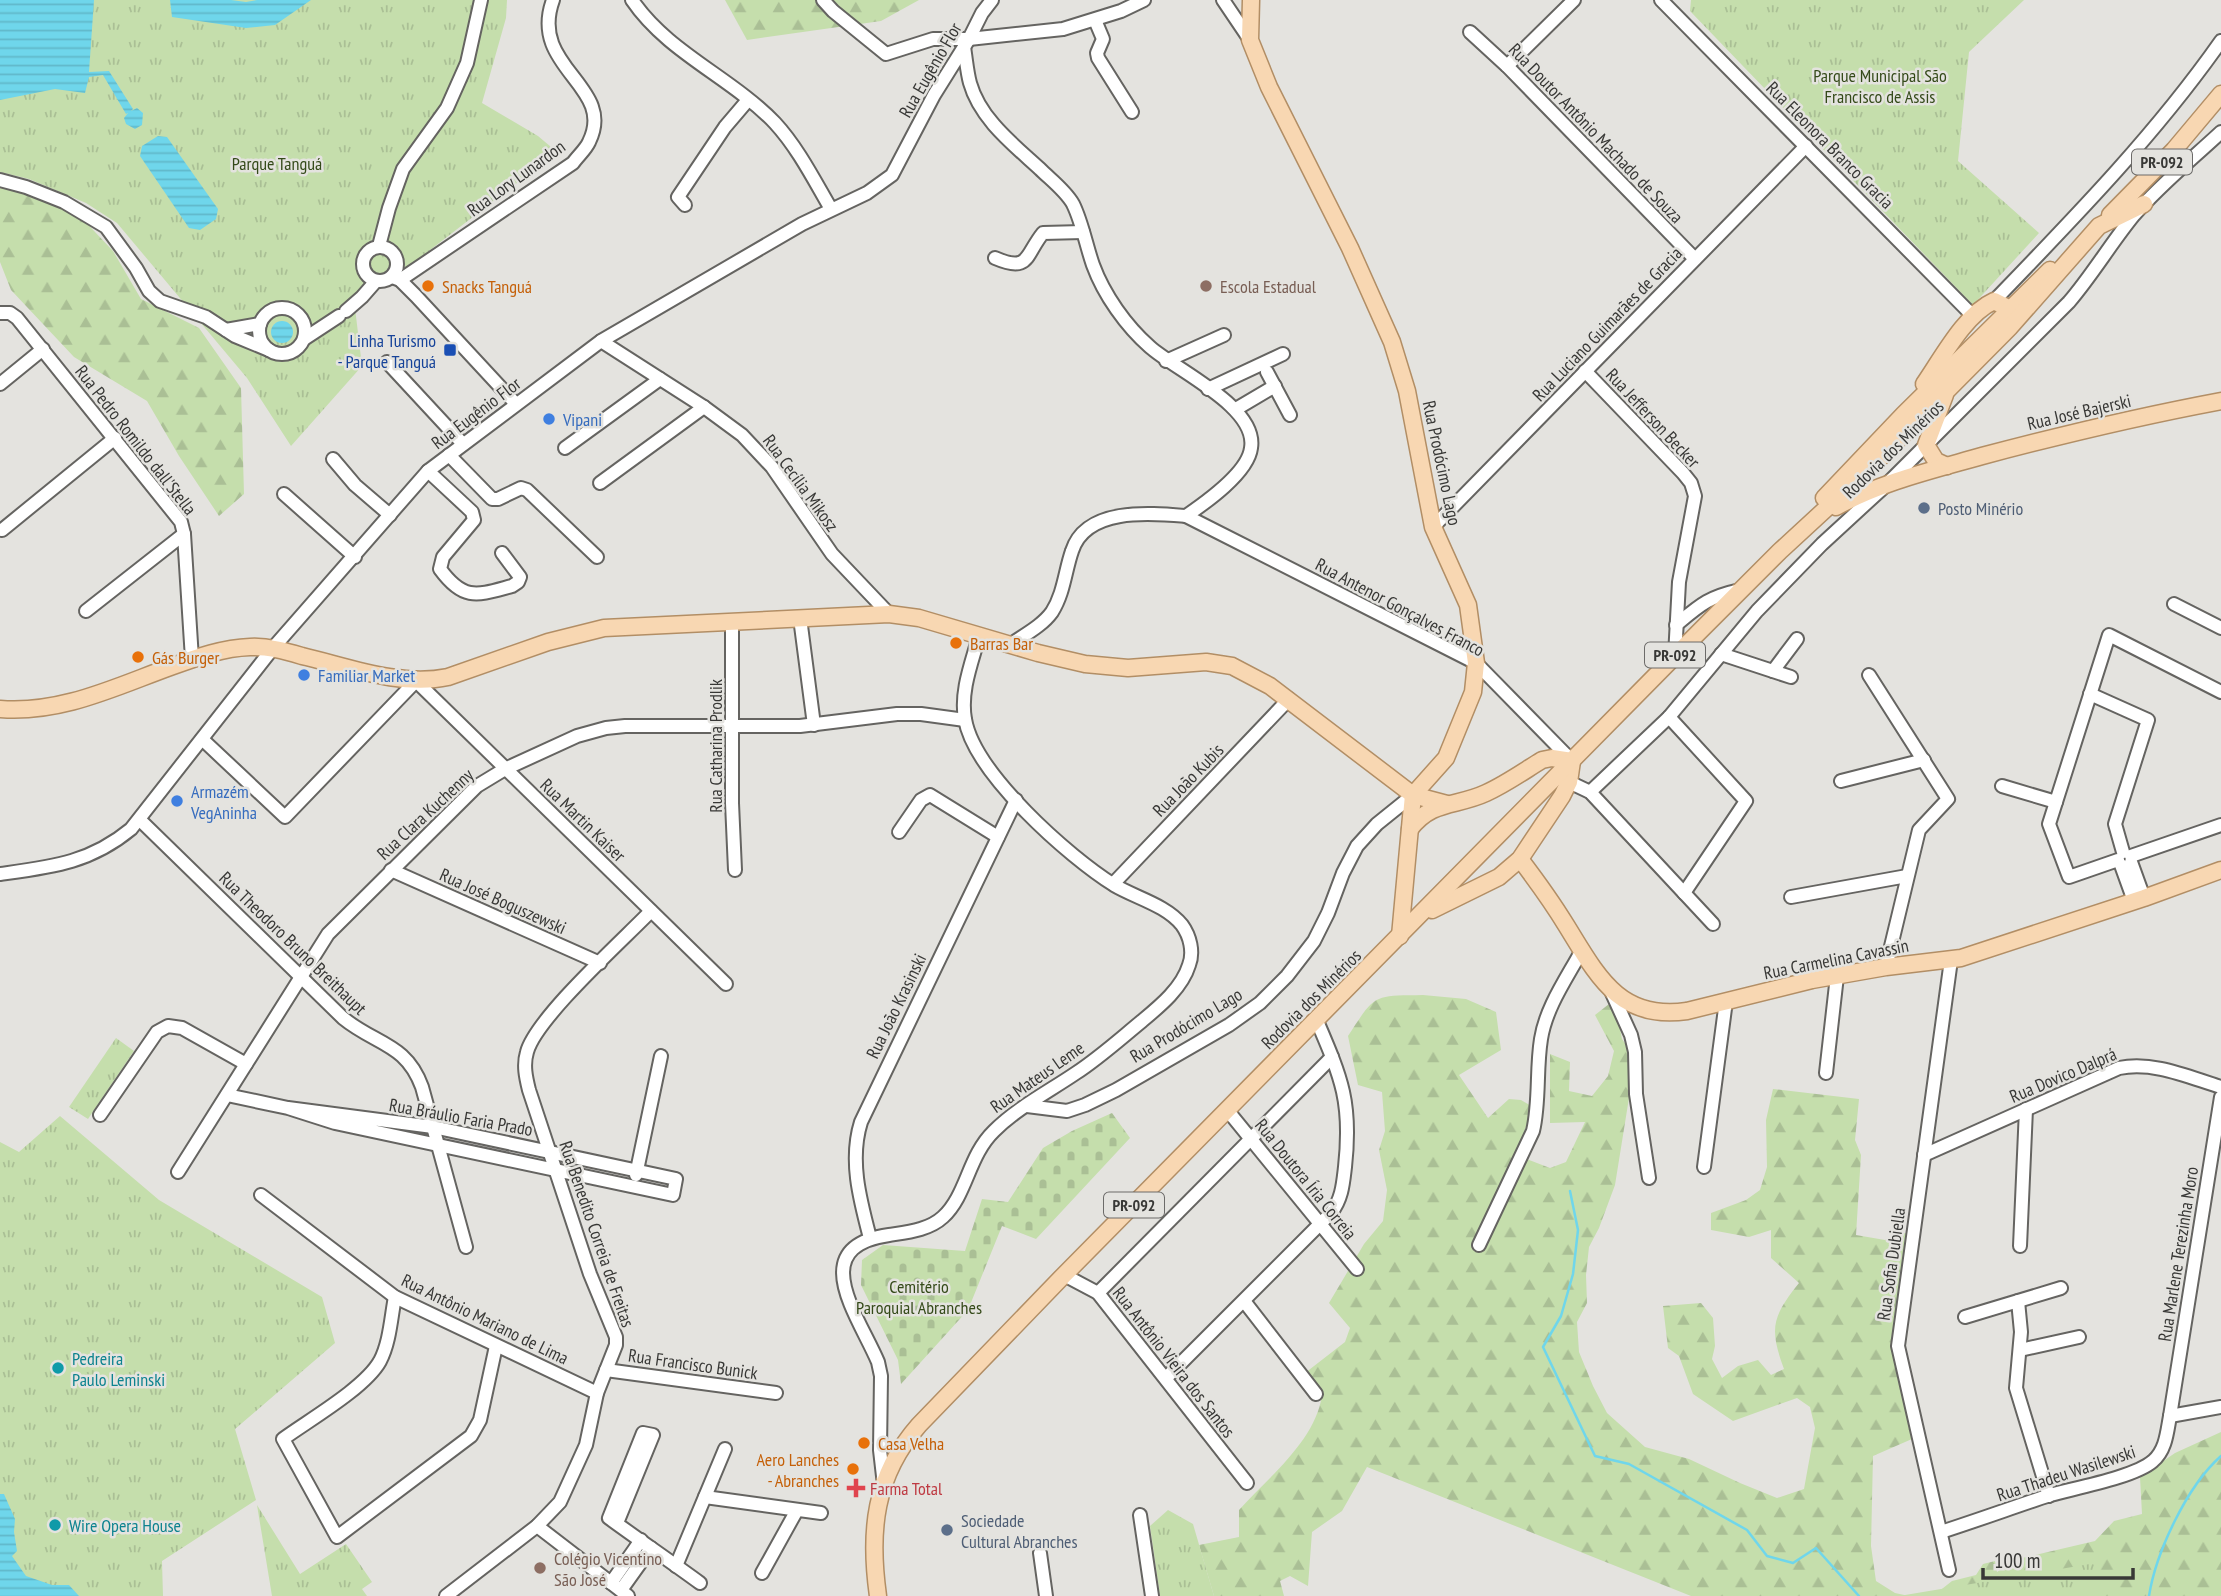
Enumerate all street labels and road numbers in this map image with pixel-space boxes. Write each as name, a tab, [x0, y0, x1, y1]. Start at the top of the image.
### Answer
street label: Rua Eugênio Flor	[894, 18, 966, 122]
street label: Rua Doutor Antônio Machado de Souza	[1504, 38, 1688, 228]
street label: Rua Eleonora Branco Gracia	[1761, 76, 1899, 214]
street label: Rua Lory Lunardon	[463, 135, 569, 221]
road number: PR-092	[2132, 150, 2192, 174]
street label: Rua Luciano Guimarães de Gracia	[1527, 242, 1687, 406]
street label: Rua Pedro Romildo dall'Stella	[70, 360, 202, 520]
street label: Rua Jefferson Becker	[1601, 363, 1705, 473]
street label: Rua Eugênio Flor	[427, 372, 525, 454]
street label: Rua José Bajerski	[2025, 389, 2133, 435]
street label: Rodovia dos Minérios	[1838, 395, 1948, 503]
street label: Rua Prodócimo Lago	[1418, 399, 1466, 528]
street label: Rua Cecília Mikosz	[758, 430, 844, 536]
street label: Rua Antenor Gonçalves Franco	[1312, 553, 1489, 661]
road number: PR-092	[1645, 642, 1705, 668]
street label: Rua Catharina Prodlik	[704, 679, 727, 813]
street label: Rua João Kubis	[1148, 739, 1228, 821]
street label: Rua Clara Kuchenny	[372, 763, 478, 865]
street label: Rua Martin Kaiser	[535, 773, 631, 867]
street label: Rua José Boguszewski	[436, 863, 570, 939]
street label: Rua Theodoro Bruno Breithaupt	[214, 867, 372, 1019]
street label: Rua Carmelina Cavassin	[1762, 934, 1910, 984]
street label: Rodovia dos Minérios	[1256, 944, 1366, 1054]
street label: Rua João Krasinski	[861, 950, 931, 1062]
street label: Rua Prodócimo Lago	[1126, 982, 1247, 1068]
street label: Rua Mateus Leme	[986, 1036, 1088, 1118]
street label: Rua Dovico Dalprá	[2006, 1042, 2120, 1108]
street label: Rua Bráulio Faria Prado	[387, 1093, 535, 1141]
street label: Rua Doutora Íria Correia	[1250, 1114, 1362, 1244]
street label: Rua Benedito Correia de Freitas	[554, 1138, 640, 1330]
street label: Rua Marlene Terezinha Moro	[2153, 1165, 2203, 1343]
road number: PR-092	[1104, 1192, 1164, 1218]
street label: Rua Sofia Dubiella	[1872, 1206, 1910, 1322]
street label: Rua Antônio Mariano de Lima	[398, 1269, 572, 1369]
street label: Rua Antônio Vieira dos Santos	[1108, 1282, 1240, 1442]
street label: Rua Francisco Bunick	[627, 1344, 759, 1384]
street label: Rua Thadeu Wasilewski	[1994, 1440, 2138, 1506]

